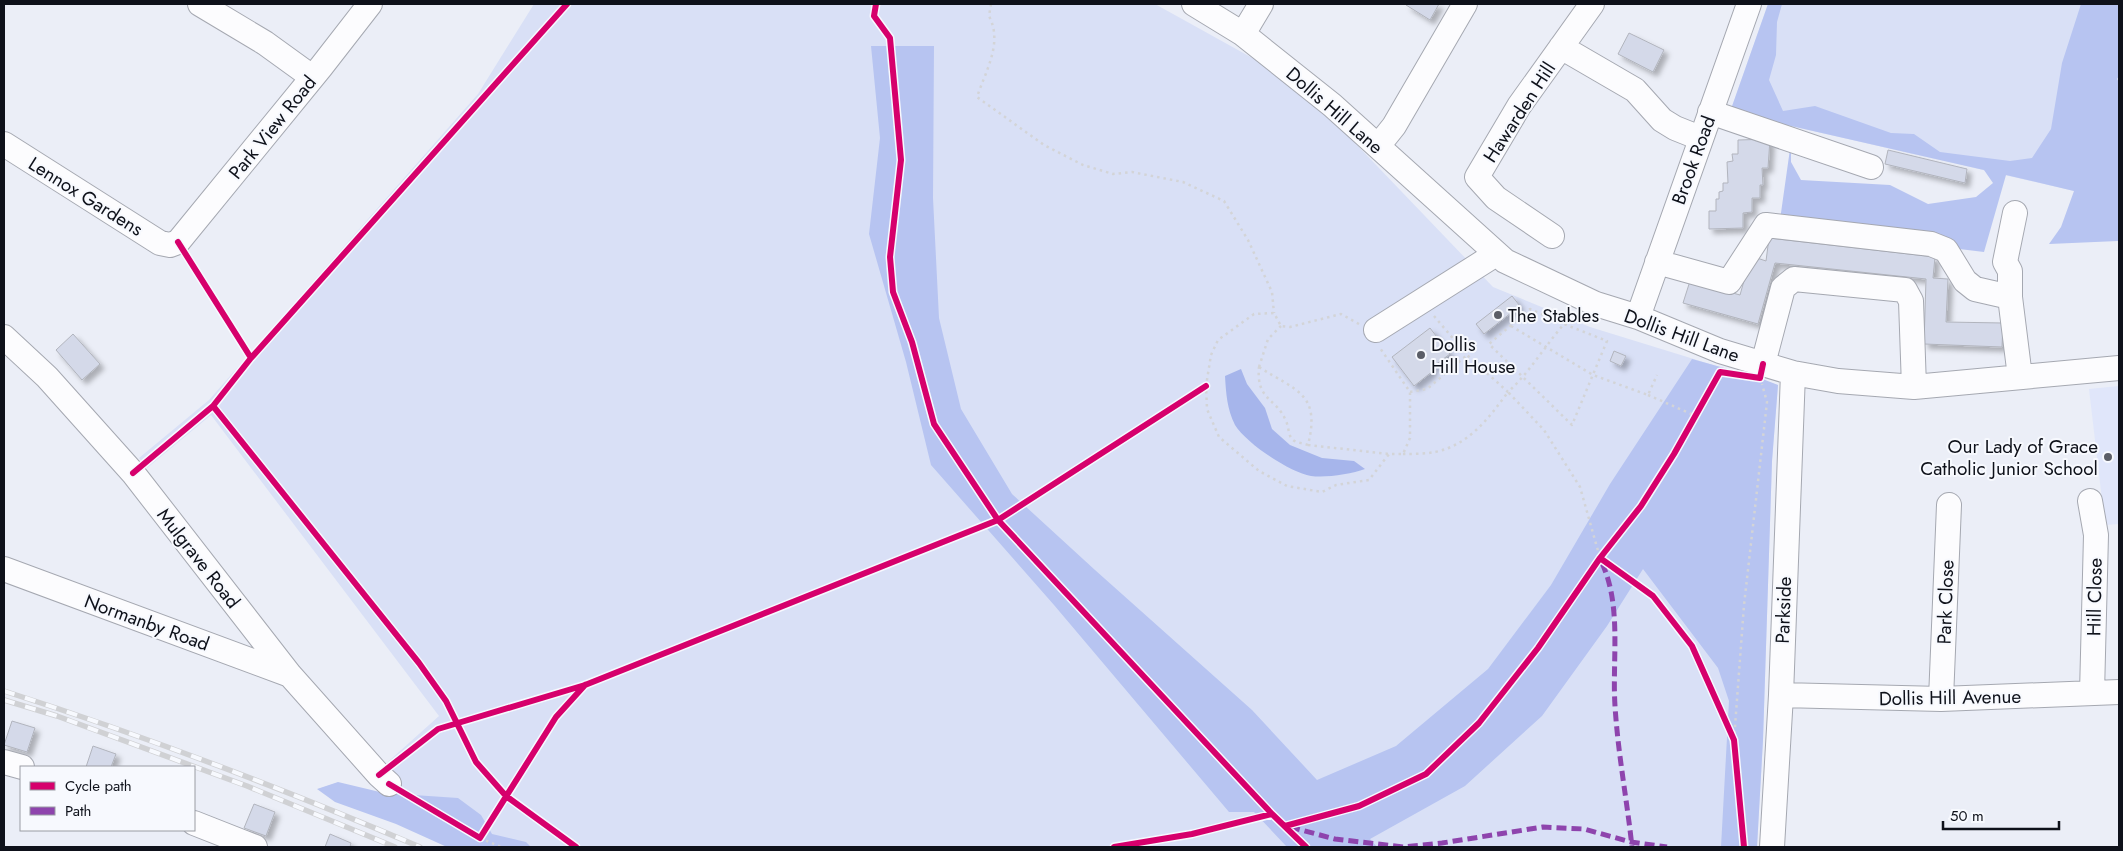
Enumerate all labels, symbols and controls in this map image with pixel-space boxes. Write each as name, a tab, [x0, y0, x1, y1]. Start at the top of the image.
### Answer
street label: Hawarden Hill	[1477, 57, 1562, 168]
street label: Dollis Hill Lane	[1280, 61, 1389, 160]
street label: Park View Road	[222, 70, 323, 185]
street label: Brook Road	[1665, 112, 1722, 208]
street label: Lennox Gardens	[23, 150, 149, 243]
place label: The Stables	[1508, 302, 1599, 329]
street label: Dollis Hill Lane	[1620, 302, 1743, 369]
marker: The Stables	[1492, 309, 1504, 321]
place label: Dollis Hill House	[1431, 331, 1516, 380]
marker: Dollis Hill House	[1415, 349, 1427, 361]
place label: Our Lady of Grace Catholic Junior School	[1920, 433, 2098, 482]
marker: Our Lady of Grace Catholic Junior School	[2102, 451, 2114, 463]
street label: Mulgrave Road	[151, 502, 246, 614]
street label: Hill Close	[2080, 557, 2109, 636]
street label: Park Close	[1931, 559, 1960, 645]
street label: Parkside	[1769, 576, 1798, 644]
street label: Normanby Road	[81, 587, 213, 658]
street label: Dollis Hill Avenue	[1879, 683, 2022, 712]
legend	[20, 766, 195, 831]
text: Cycle path	[65, 775, 132, 797]
scale bar	[1943, 798, 2059, 830]
text: Path	[65, 800, 91, 822]
text: 50 m	[1950, 805, 1984, 827]

